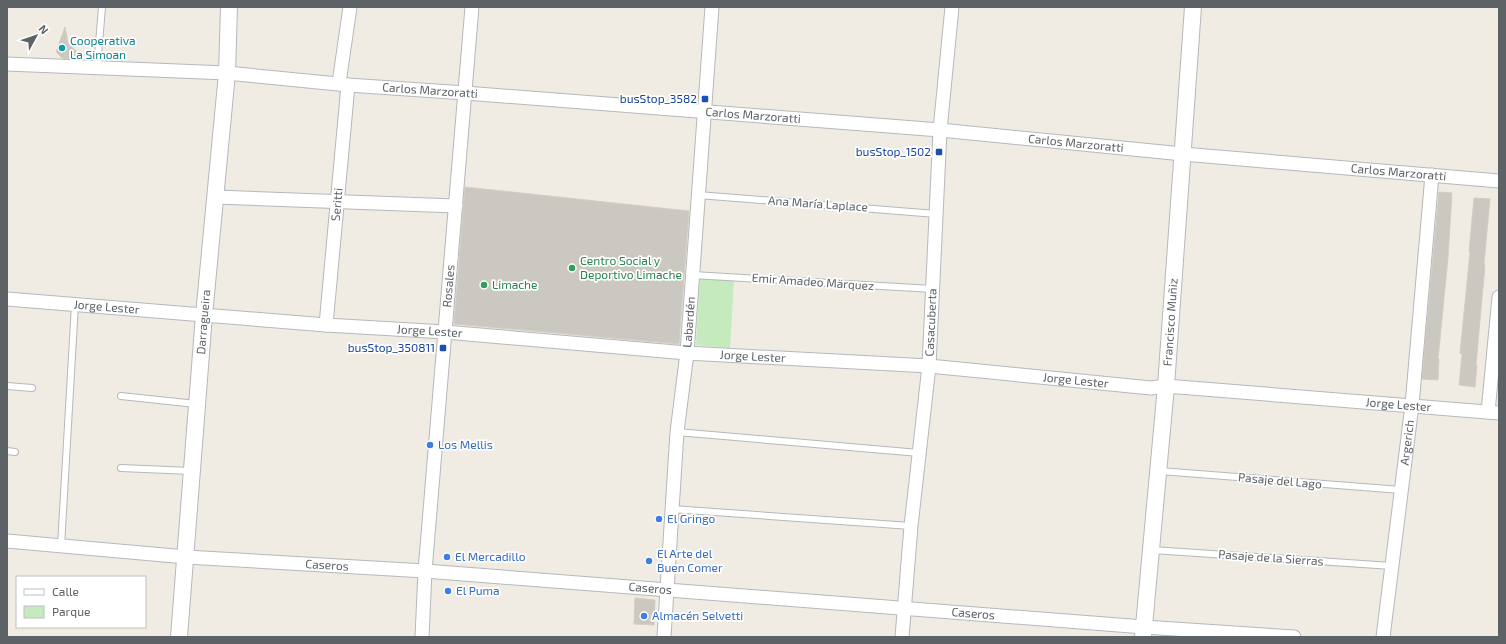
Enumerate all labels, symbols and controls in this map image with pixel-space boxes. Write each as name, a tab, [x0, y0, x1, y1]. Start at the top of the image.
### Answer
north arrow	[16, 16, 56, 56]
text: N	[37, 22, 52, 37]
place label: Cooperativa La Simoan	[70, 33, 136, 61]
marker: Cooperativa La Simoan	[57, 43, 67, 53]
street label: Carlos Marzoratti	[382, 79, 478, 100]
place label: busStop_3582	[620, 91, 697, 105]
marker: busStop_3582	[700, 94, 710, 104]
street label: Carlos Marzoratti	[705, 104, 802, 125]
street label: Carlos Marzoratti	[1028, 131, 1124, 154]
place label: busStop_1502	[856, 144, 931, 158]
marker: busStop_1502	[934, 147, 944, 157]
street label: Carlos Marzoratti	[1350, 160, 1447, 182]
street label: Seritti	[328, 187, 345, 222]
street label: Ana María Laplace	[768, 193, 868, 213]
place label: Centro Social y Deportivo Limache	[580, 253, 682, 281]
marker: Centro Social y Deportivo Limache	[567, 263, 577, 273]
street label: Rosales	[439, 264, 457, 308]
street label: Emir Amadeo Märquez	[751, 270, 875, 292]
place label: Limache	[492, 277, 538, 291]
street label: Francisco Muñiz	[1159, 278, 1180, 367]
marker: Limache	[479, 280, 489, 290]
street label: Casacuberta	[921, 288, 939, 357]
street label: Darragueira	[193, 289, 212, 355]
street label: Jorge Lester	[73, 296, 140, 316]
street label: Labardén	[679, 296, 697, 348]
street label: Jorge Lester	[396, 321, 464, 340]
place label: busStop_350811	[348, 340, 435, 354]
marker: busStop_350811	[438, 343, 448, 353]
street label: Jorge Lester	[719, 347, 786, 364]
street label: Jorge Lester	[1042, 369, 1110, 390]
street label: Jorge Lester	[1365, 394, 1432, 414]
street label: Argerich	[1397, 419, 1416, 466]
place label: Los Mellis	[438, 437, 493, 451]
marker: Los Mellis	[425, 440, 435, 450]
street label: Pasaje del Lago	[1238, 469, 1323, 492]
place label: El Gringo	[667, 511, 716, 525]
marker: El Gringo	[654, 514, 664, 524]
place label: El Arte del Buen Comer	[657, 546, 723, 574]
street label: Pasaje de la Sierras	[1218, 546, 1324, 569]
place label: El Mercadillo	[455, 549, 526, 563]
marker: El Mercadillo	[442, 552, 452, 562]
street label: Caseros	[305, 556, 349, 573]
marker: El Arte del Buen Comer	[644, 556, 654, 566]
legend	[16, 576, 146, 628]
street label: Caseros	[628, 579, 673, 596]
place label: El Puma	[456, 583, 500, 597]
text: Calle	[52, 584, 79, 598]
marker: El Puma	[443, 586, 453, 596]
text: Parque	[52, 604, 90, 618]
street label: Caseros	[951, 604, 996, 621]
place label: Almacén Selvetti	[652, 608, 743, 622]
marker: Almacén Selvetti	[639, 611, 649, 621]

